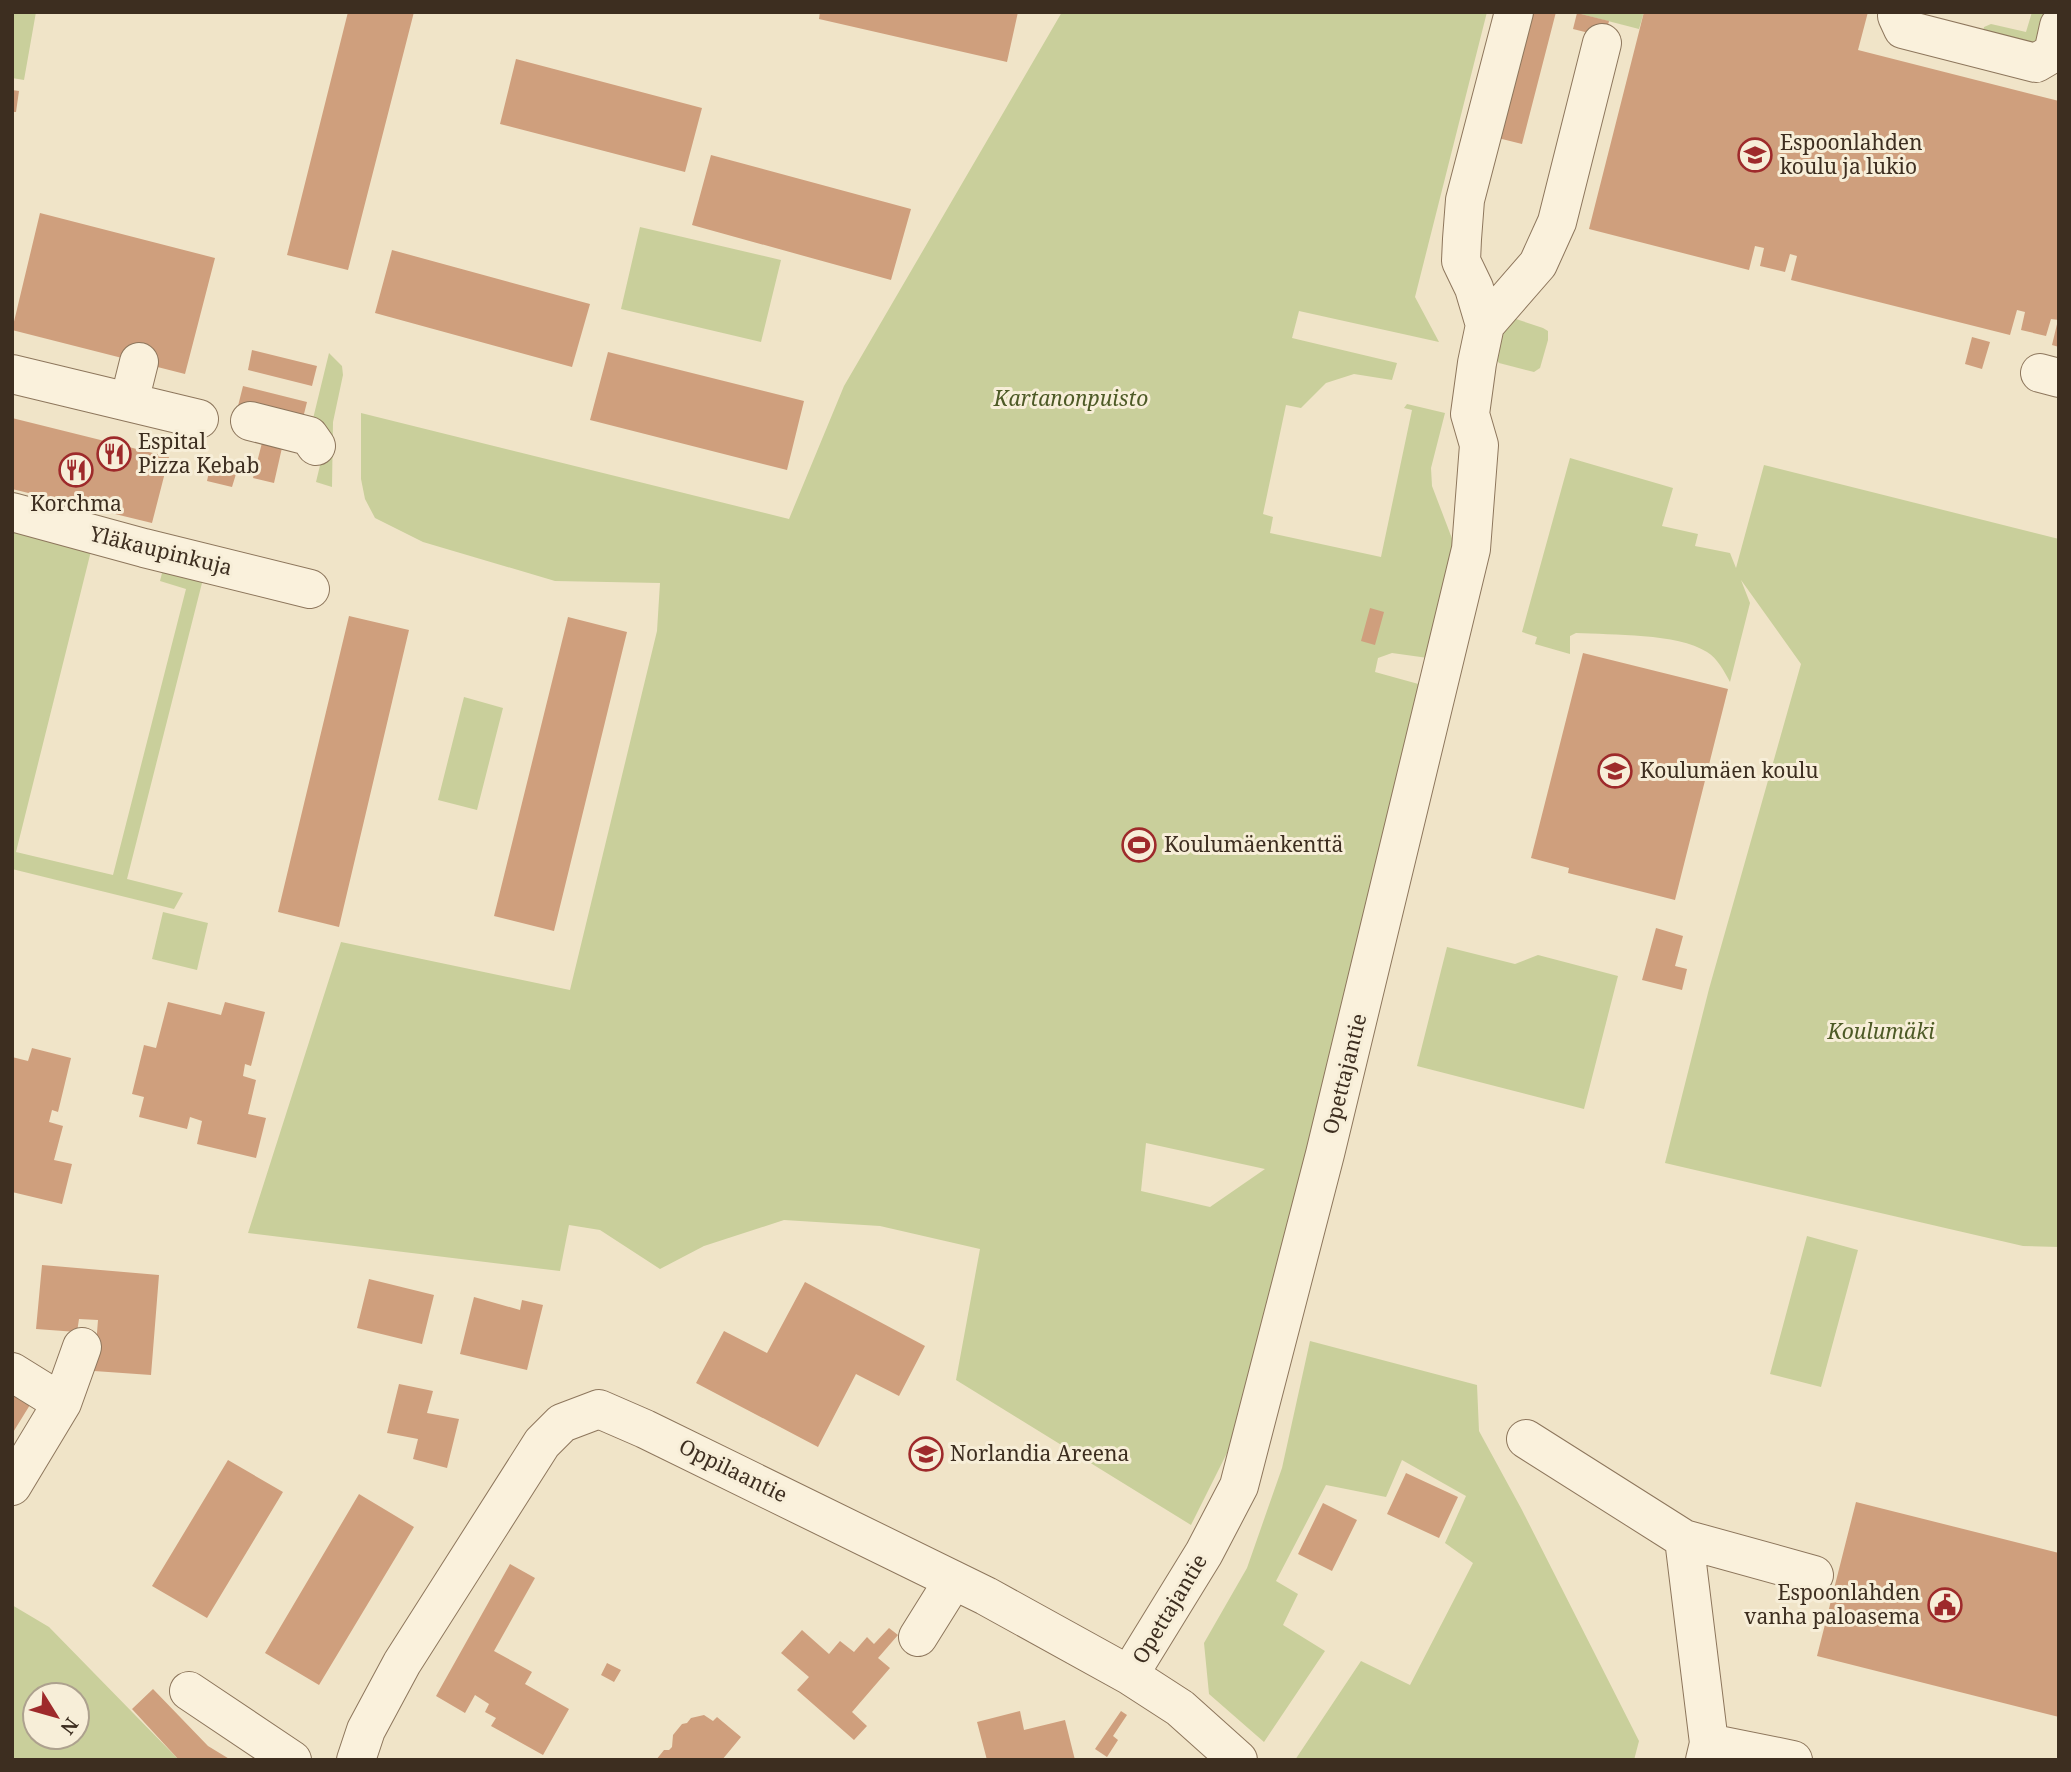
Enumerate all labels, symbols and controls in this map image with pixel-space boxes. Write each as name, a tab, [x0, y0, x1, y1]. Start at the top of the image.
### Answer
place label: Espoonlahden koulu ja lukio	[1780, 128, 1923, 180]
school or university icon: Espoonlahden koulu ja lukio	[1736, 136, 1774, 174]
park label: Kartanonpuisto	[993, 384, 1148, 412]
place label: Espital Pizza Kebab	[138, 427, 259, 479]
restaurant icon: Espital Pizza Kebab	[95, 435, 133, 473]
restaurant icon: Korchma	[57, 451, 95, 489]
place label: Korchma	[30, 489, 122, 517]
street label: Yläkaupinkuja	[86, 519, 235, 581]
school or university icon: Koulumäen koulu	[1596, 752, 1634, 790]
place label: Koulumäen koulu	[1640, 756, 1819, 784]
sports icon: Koulumäenkenttä	[1120, 826, 1158, 864]
place label: Koulumäenkenttä	[1164, 830, 1343, 858]
street label: Opettajantie	[1316, 1011, 1373, 1137]
park label: Koulumäki	[1826, 1017, 1935, 1045]
street label: Oppilaantie	[675, 1432, 792, 1508]
school or university icon: Norlandia Areena	[907, 1435, 945, 1473]
place label: Norlandia Areena	[950, 1439, 1129, 1467]
street label: Opettajantie	[1125, 1548, 1213, 1669]
place label: Espoonlahden vanha paloasema	[1744, 1578, 1920, 1630]
public building icon: Espoonlahden vanha paloasema	[1926, 1586, 1964, 1624]
north arrow	[21, 1681, 91, 1751]
text: N	[55, 1712, 84, 1740]

